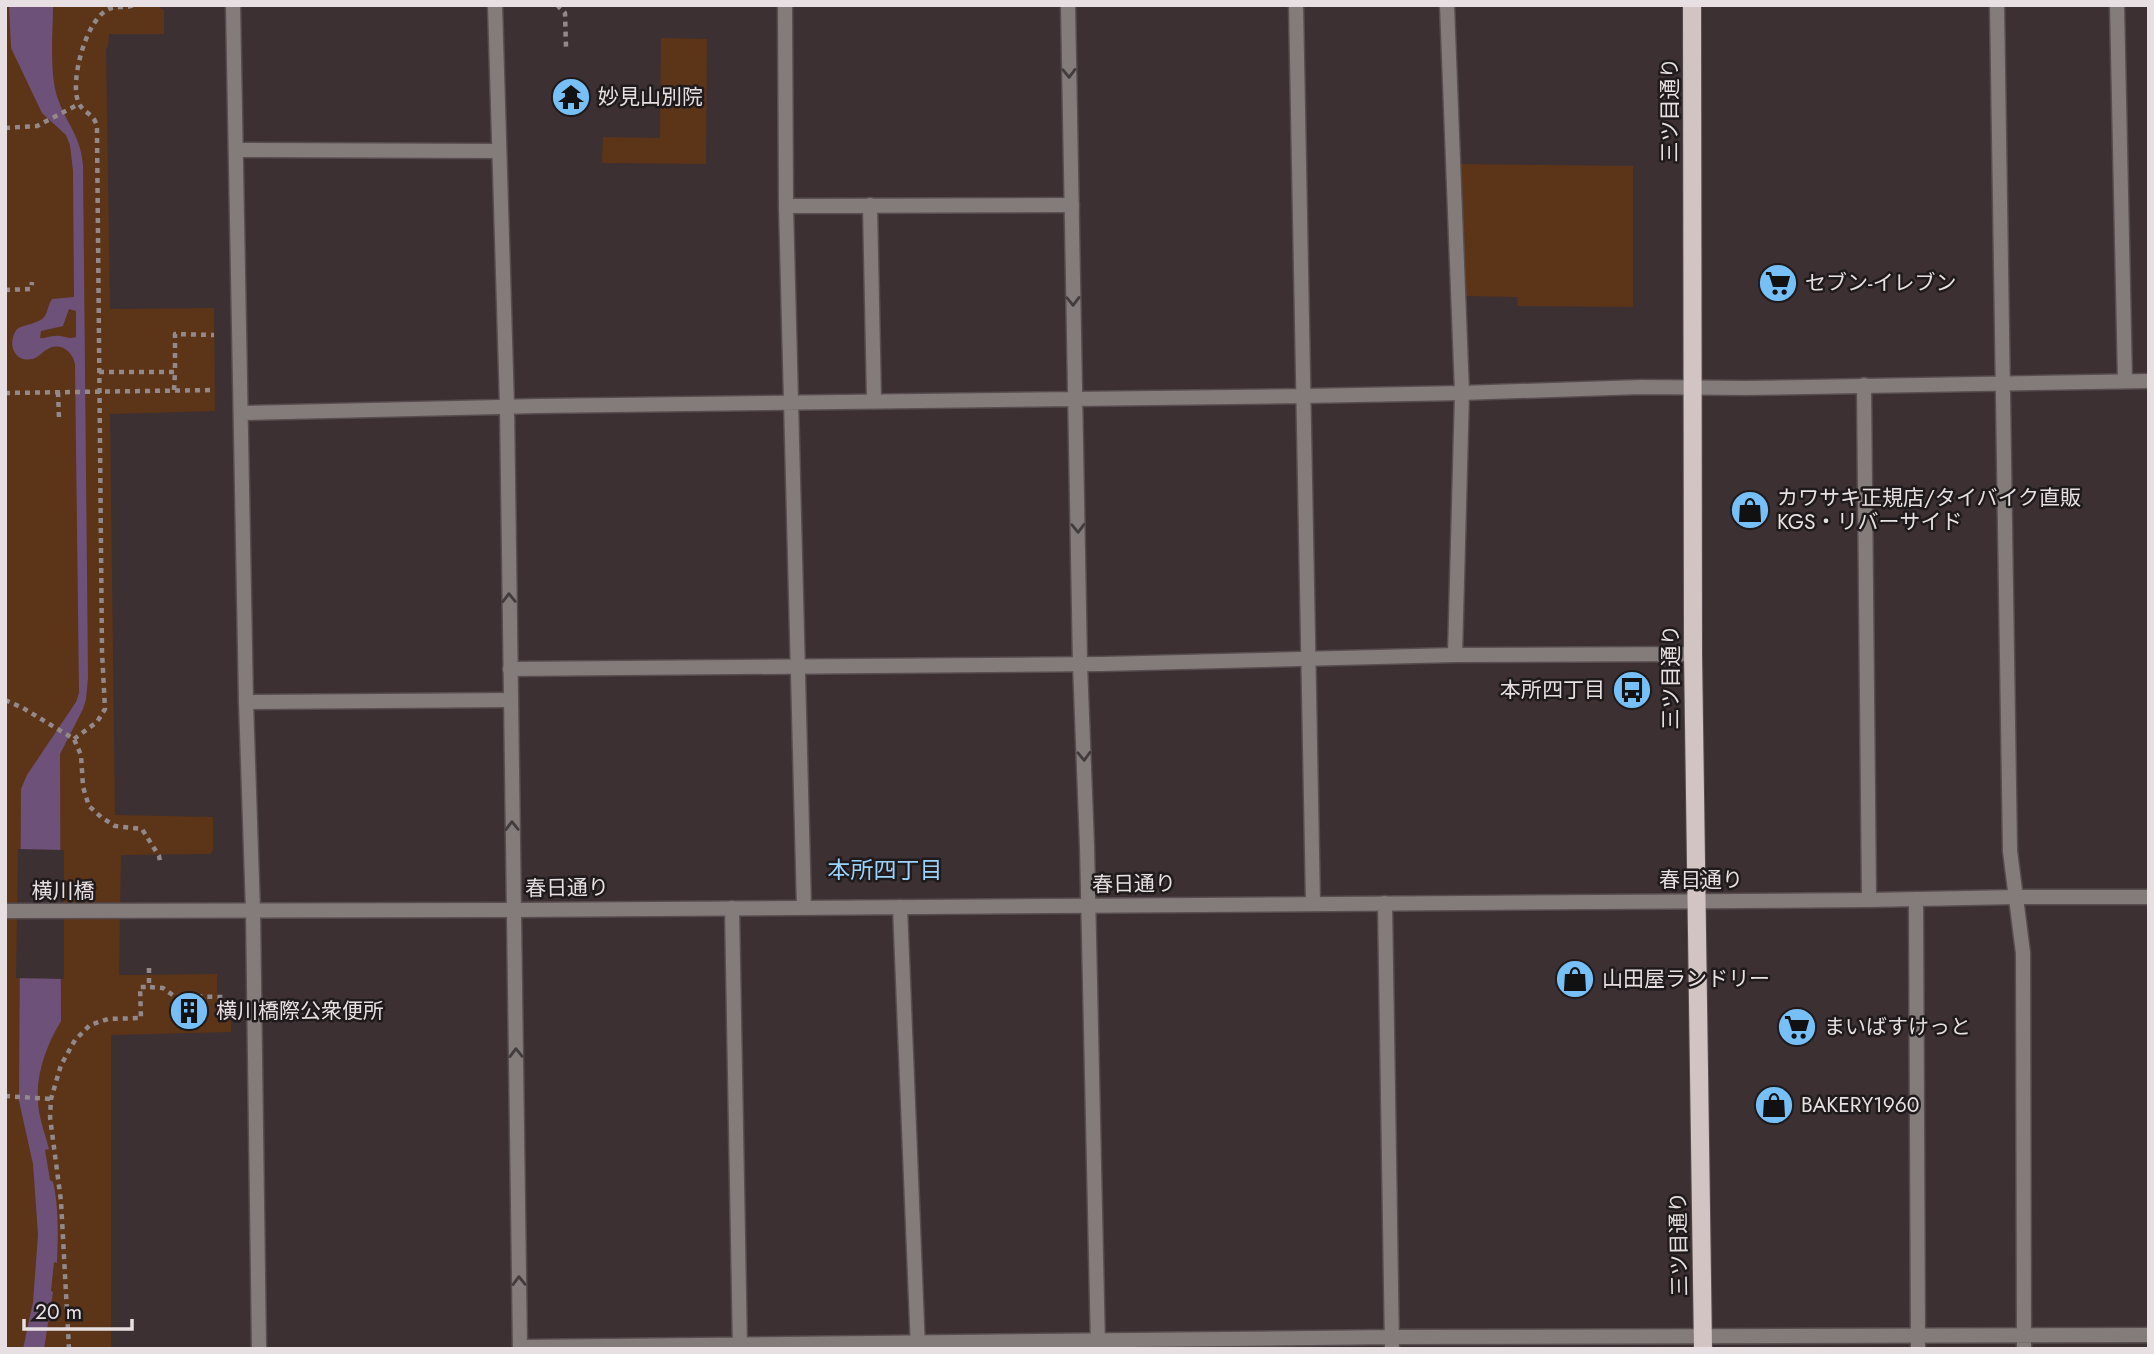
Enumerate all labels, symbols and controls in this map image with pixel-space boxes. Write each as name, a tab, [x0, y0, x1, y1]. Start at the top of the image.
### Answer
street label: 三ツ目通り	[1655, 58, 1685, 163]
one-way arrow	[1061, 69, 1077, 79]
temple icon: 妙見山別院	[550, 76, 592, 118]
place label: 妙見山別院	[598, 82, 703, 112]
supermarket icon: セブン-イレブン	[1757, 262, 1799, 304]
place label: セブン-イレブン	[1805, 268, 1956, 298]
one-way arrow	[1066, 296, 1081, 307]
place label: カワサキ正規店/タイバイク直販 KGS・リバーサイド	[1777, 483, 2081, 537]
shop icon: カワサキ正規店/タイバイク直販 KGS・リバーサイド	[1729, 489, 1771, 531]
one-way arrow	[1070, 523, 1085, 534]
one-way arrow	[502, 592, 517, 603]
street label: 三ツ目通り	[1656, 625, 1686, 730]
bus stop icon: 本所四丁目	[1611, 669, 1653, 711]
place label: 本所四丁目	[1500, 675, 1605, 705]
one-way arrow	[1076, 751, 1091, 762]
one-way arrow	[505, 820, 520, 831]
district label: 本所四丁目	[828, 853, 943, 887]
street label: 春日通り	[1659, 865, 1743, 895]
street label: 春日通り	[1092, 868, 1176, 900]
street label: 春日通り	[525, 872, 609, 904]
street label: 横川橋	[32, 876, 95, 906]
shop icon: 山田屋ランドリー	[1554, 958, 1596, 1000]
place label: 山田屋ランドリー	[1602, 964, 1770, 994]
building icon: 横川橋際公衆便所	[168, 990, 210, 1032]
place label: 横川橋際公衆便所	[216, 996, 384, 1026]
supermarket icon: まいばすけっと	[1776, 1006, 1818, 1048]
place label: まいばすけっと	[1824, 1012, 1971, 1042]
one-way arrow	[508, 1047, 524, 1058]
shop icon: BAKERY1960	[1753, 1084, 1795, 1126]
place label: BAKERY1960	[1801, 1090, 1919, 1120]
street label: 三ツ目通り	[1663, 1191, 1695, 1297]
one-way arrow	[511, 1275, 527, 1285]
scale bar	[24, 1288, 133, 1332]
text: 20 m	[35, 1297, 82, 1327]

